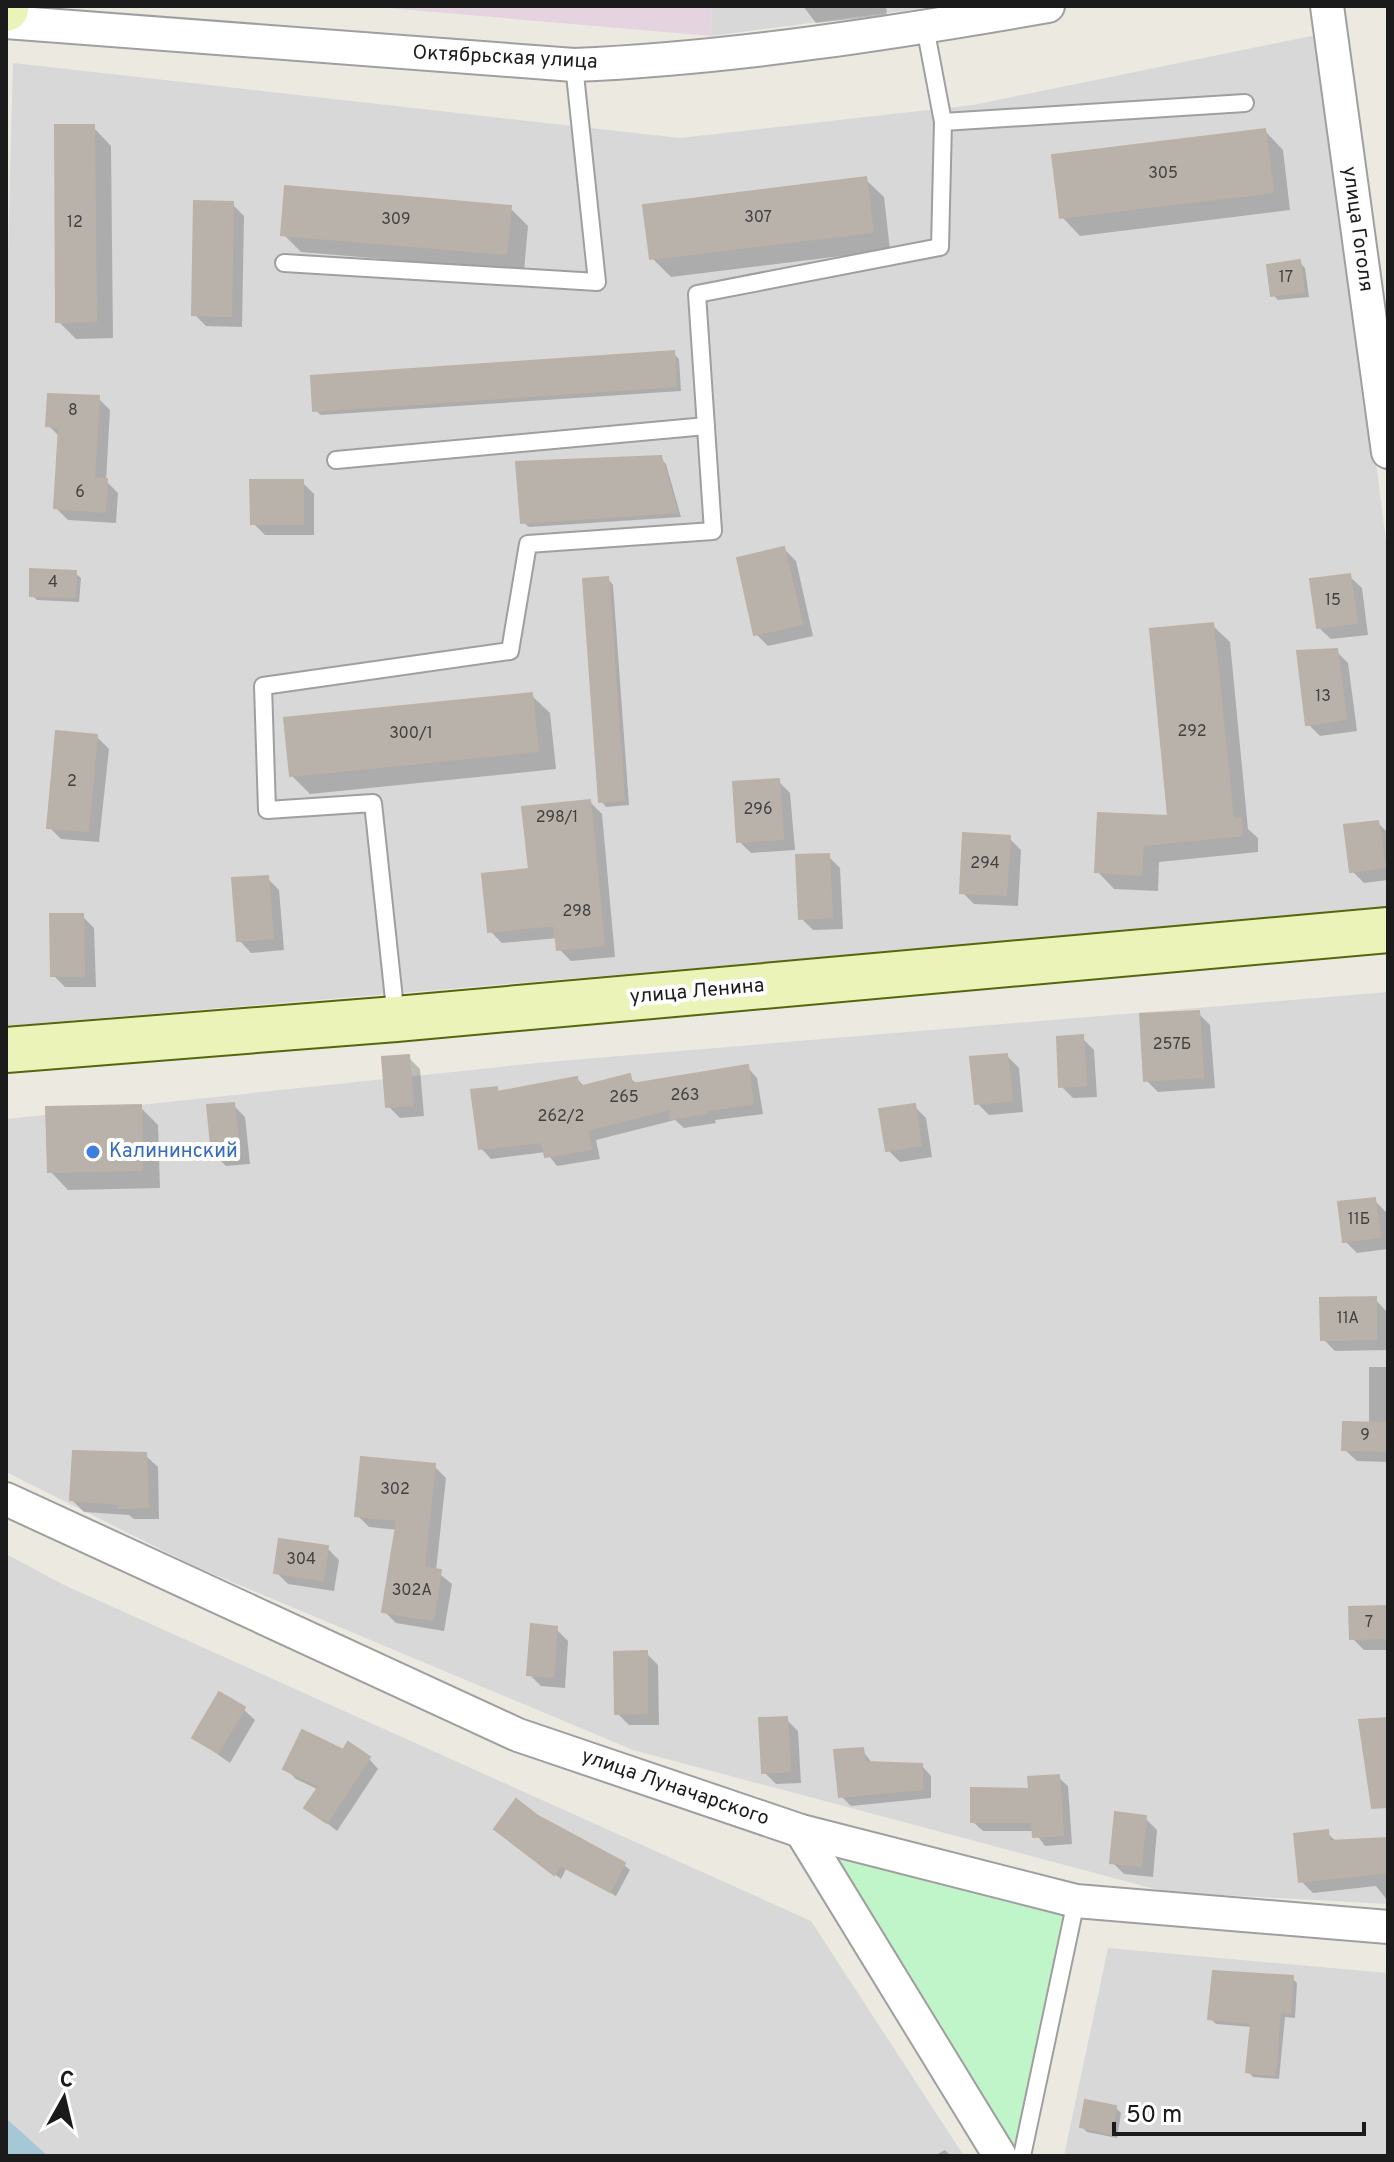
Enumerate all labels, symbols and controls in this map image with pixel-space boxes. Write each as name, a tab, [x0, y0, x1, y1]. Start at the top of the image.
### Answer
street label: Октябрьская улица	[412, 40, 598, 76]
house number: 305	[1148, 164, 1178, 184]
street label: улица Гоголя	[1335, 165, 1379, 293]
house number: 307	[744, 208, 772, 228]
house number: 309	[381, 210, 411, 230]
house number: 12	[67, 213, 83, 233]
house number: 17	[1279, 268, 1293, 288]
house number: 8	[68, 401, 78, 421]
house number: 6	[75, 483, 85, 503]
house number: 4	[48, 573, 58, 593]
house number: 15	[1325, 591, 1341, 611]
house number: 13	[1315, 687, 1331, 707]
house number: 292	[1177, 722, 1207, 742]
house number: 300/1	[389, 724, 433, 744]
house number: 2	[67, 772, 77, 792]
house number: 296	[744, 800, 772, 820]
house number: 298/1	[536, 808, 578, 828]
house number: 294	[970, 854, 1000, 874]
house number: 298	[562, 902, 592, 922]
street label: улица Ленина	[629, 973, 765, 1011]
house number: 257Б	[1153, 1035, 1191, 1055]
house number: 263	[671, 1086, 699, 1106]
house number: 265	[609, 1088, 639, 1108]
house number: 262/2	[538, 1107, 584, 1127]
place label: Калининский	[109, 1139, 238, 1165]
marker: Калининский	[84, 1143, 102, 1161]
house number: 11Б	[1348, 1210, 1370, 1230]
house number: 11А	[1337, 1309, 1359, 1329]
house number: 9	[1360, 1426, 1370, 1446]
house number: 302	[380, 1480, 410, 1500]
house number: 304	[286, 1550, 316, 1570]
house number: 302А	[392, 1581, 432, 1601]
house number: 7	[1365, 1613, 1373, 1633]
street label: улица Луначарского	[578, 1744, 772, 1832]
north arrow	[24, 2058, 104, 2138]
text: С	[58, 2066, 75, 2095]
scale bar	[1114, 2086, 1364, 2136]
text: 50 m	[1126, 2101, 1182, 2131]

